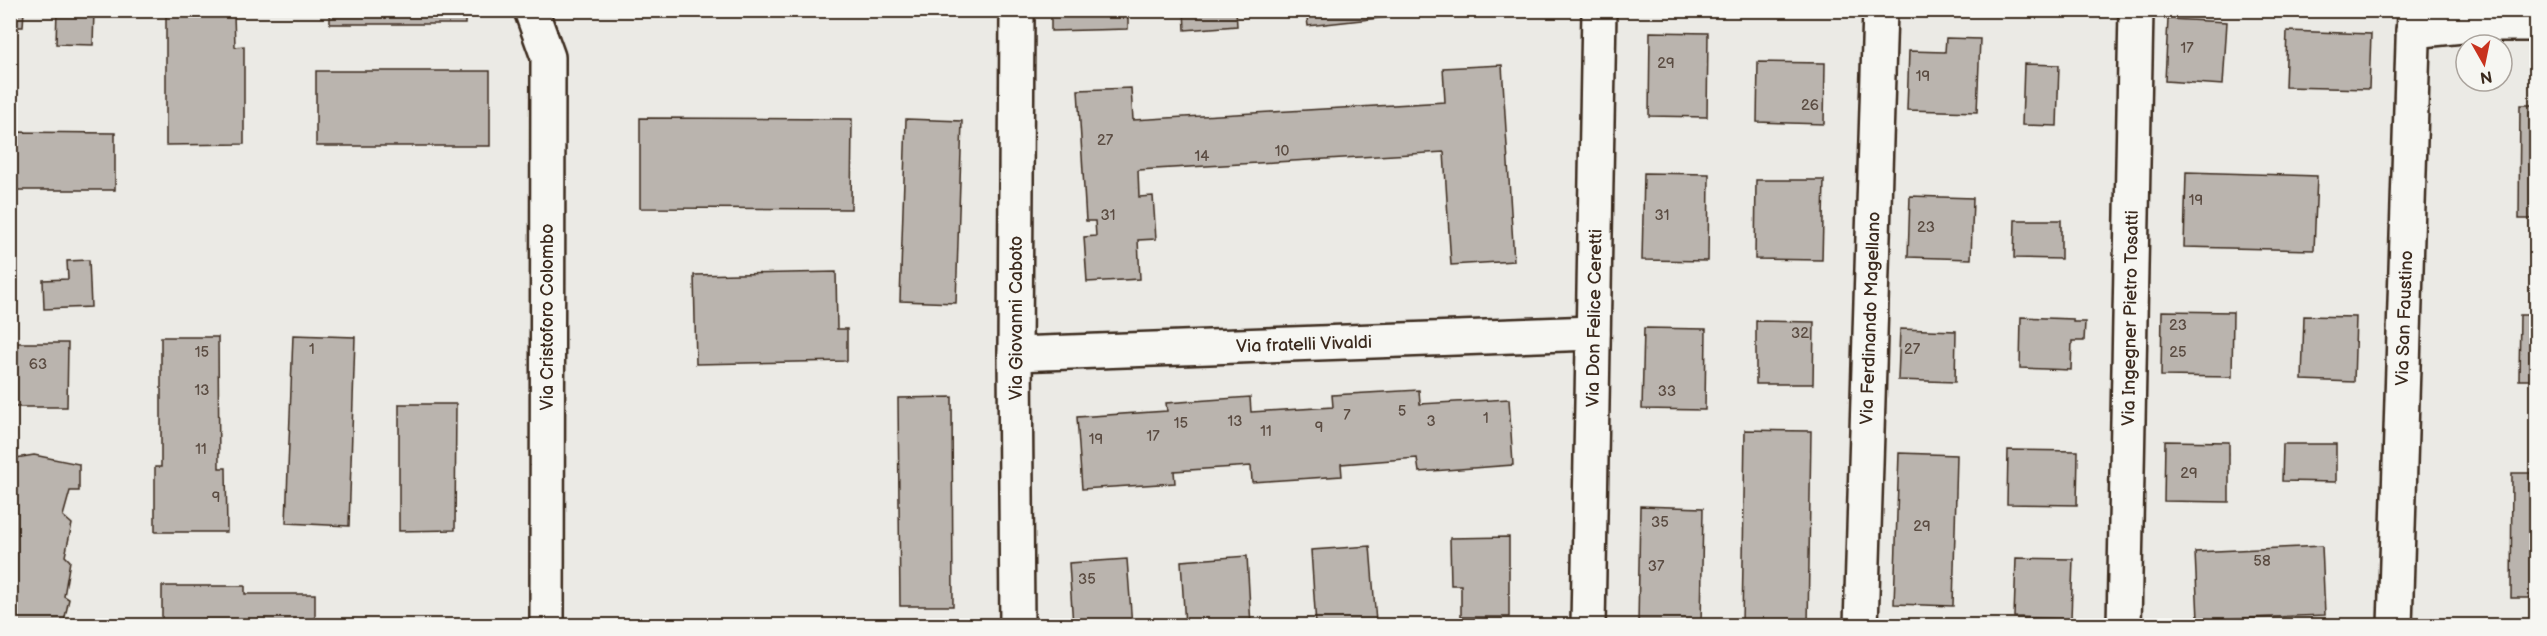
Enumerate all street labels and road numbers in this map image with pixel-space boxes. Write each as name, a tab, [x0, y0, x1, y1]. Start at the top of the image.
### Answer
street label: Via Ingegner Pietro Tosatti	[2118, 210, 2143, 426]
street label: Via Ferdinando Magellano	[1856, 211, 1885, 425]
street label: Via Cristoforo Colombo	[537, 224, 558, 410]
street label: Via Don Felice Ceretti	[1582, 229, 1607, 407]
street label: Via Giovanni Caboto	[1006, 236, 1027, 400]
street label: Via San Faustino	[2392, 250, 2417, 386]
street label: Via fratelli Vivaldi	[1236, 332, 1372, 357]

